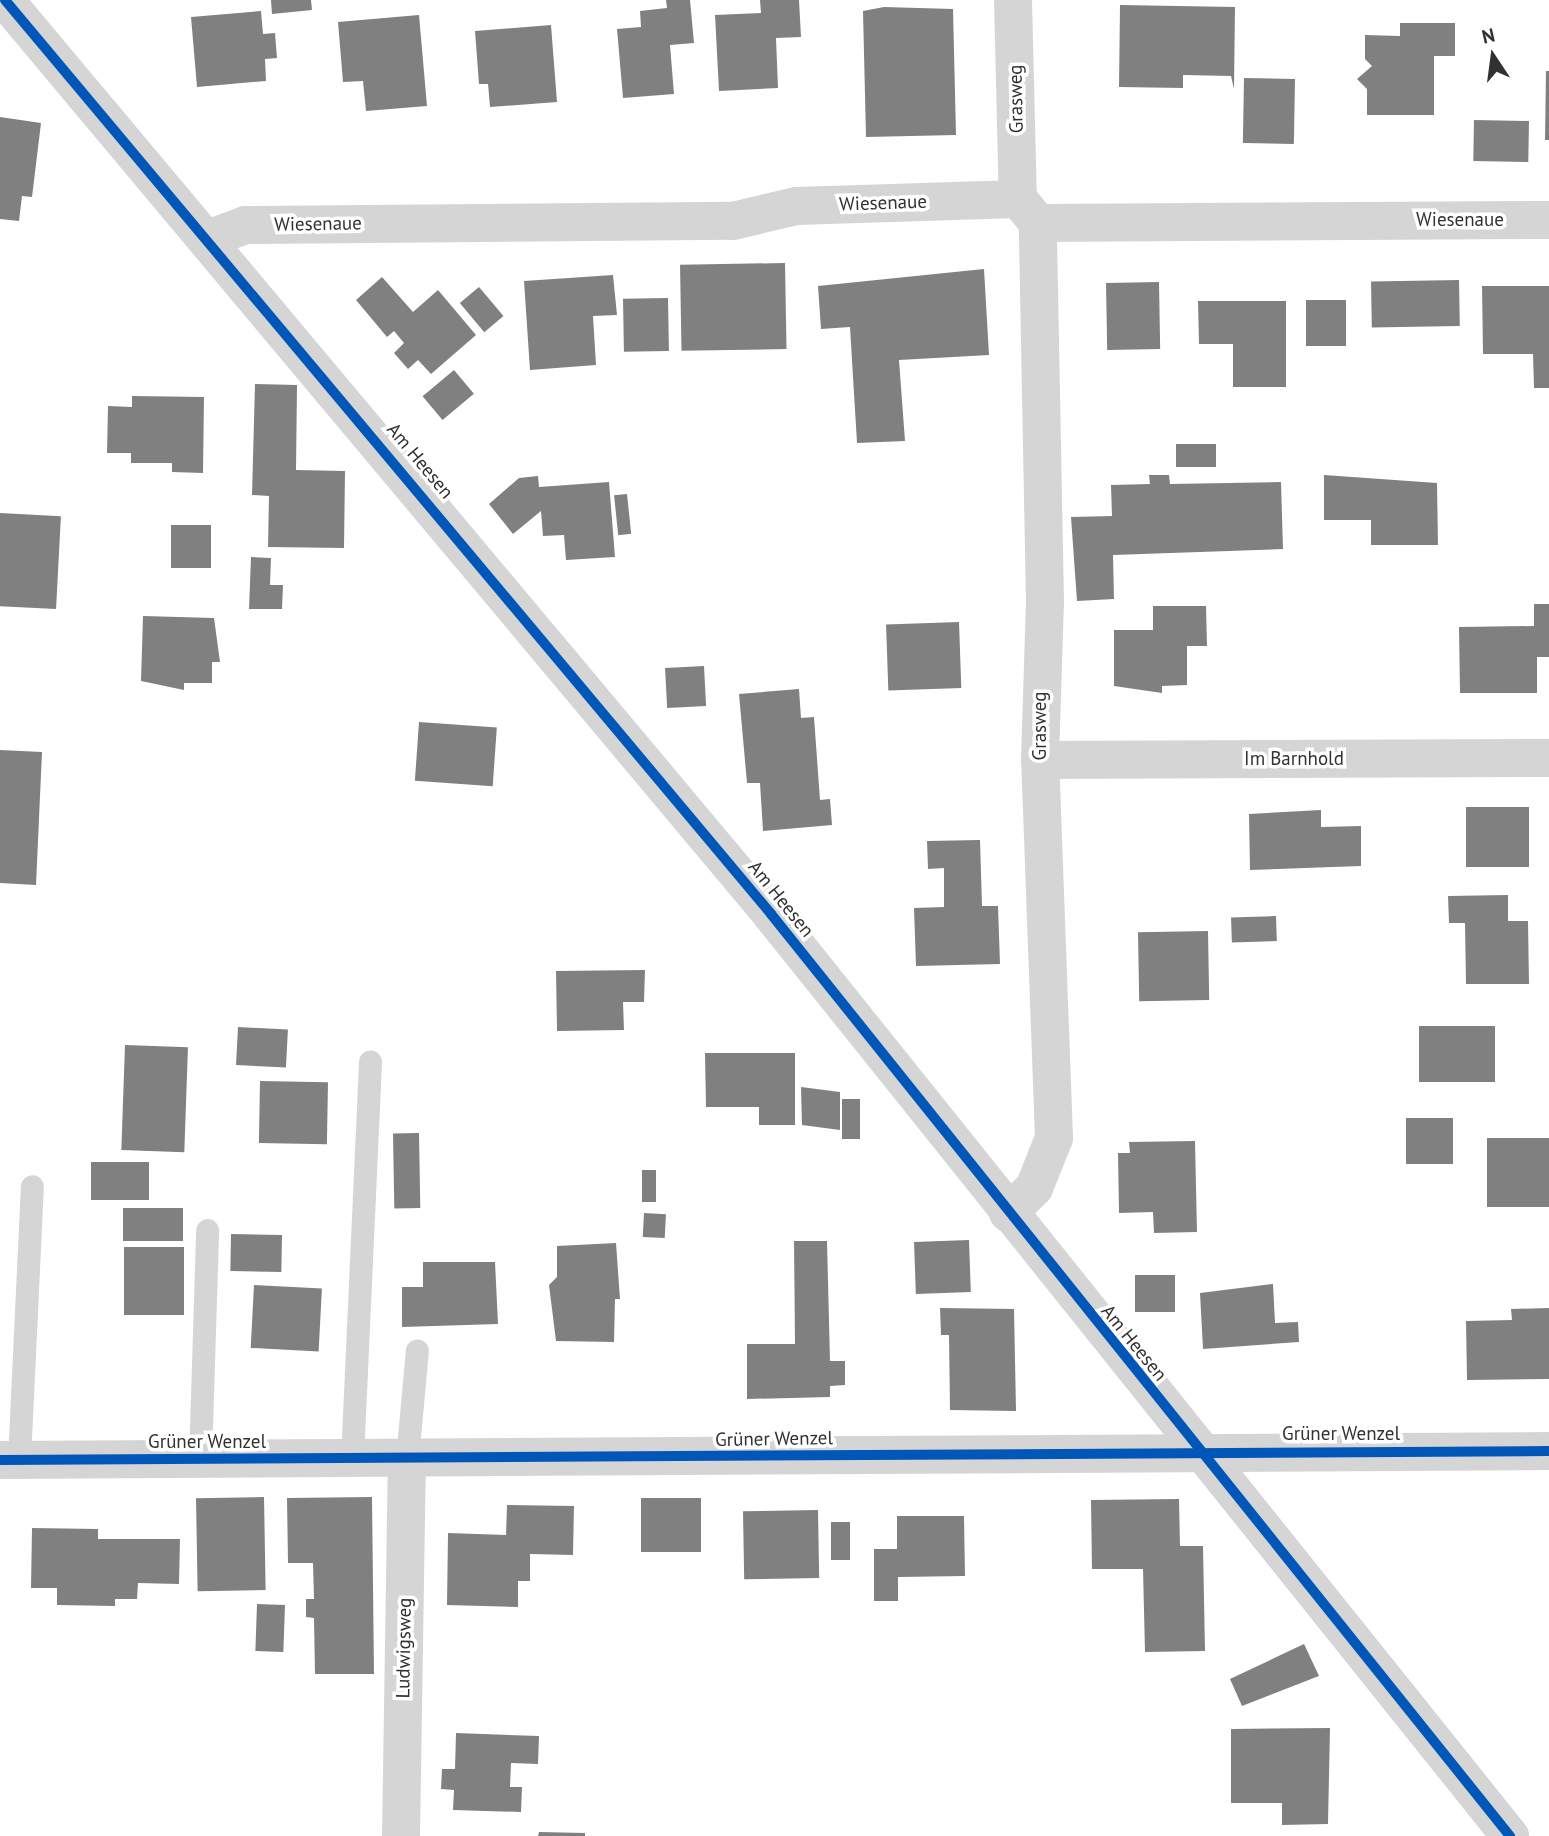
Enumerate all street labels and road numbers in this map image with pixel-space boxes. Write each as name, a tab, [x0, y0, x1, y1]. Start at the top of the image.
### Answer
street label: Grasweg	[1004, 64, 1028, 134]
street label: Wiesenaue	[839, 190, 927, 216]
street label: Wiesenaue	[1416, 209, 1504, 231]
street label: Wiesenaue	[274, 212, 362, 236]
street label: Am Heesen	[382, 419, 458, 503]
street label: Grasweg	[1029, 692, 1051, 760]
street label: Im Barnhold	[1244, 748, 1344, 770]
street label: Am Heesen	[743, 856, 819, 942]
street label: Am Heesen	[1096, 1300, 1172, 1386]
street label: Grüner Wenzel	[1282, 1423, 1400, 1445]
street label: Grüner Wenzel	[715, 1427, 833, 1451]
street label: Grüner Wenzel	[148, 1431, 266, 1453]
street label: Ludwigsweg	[392, 1598, 416, 1698]

